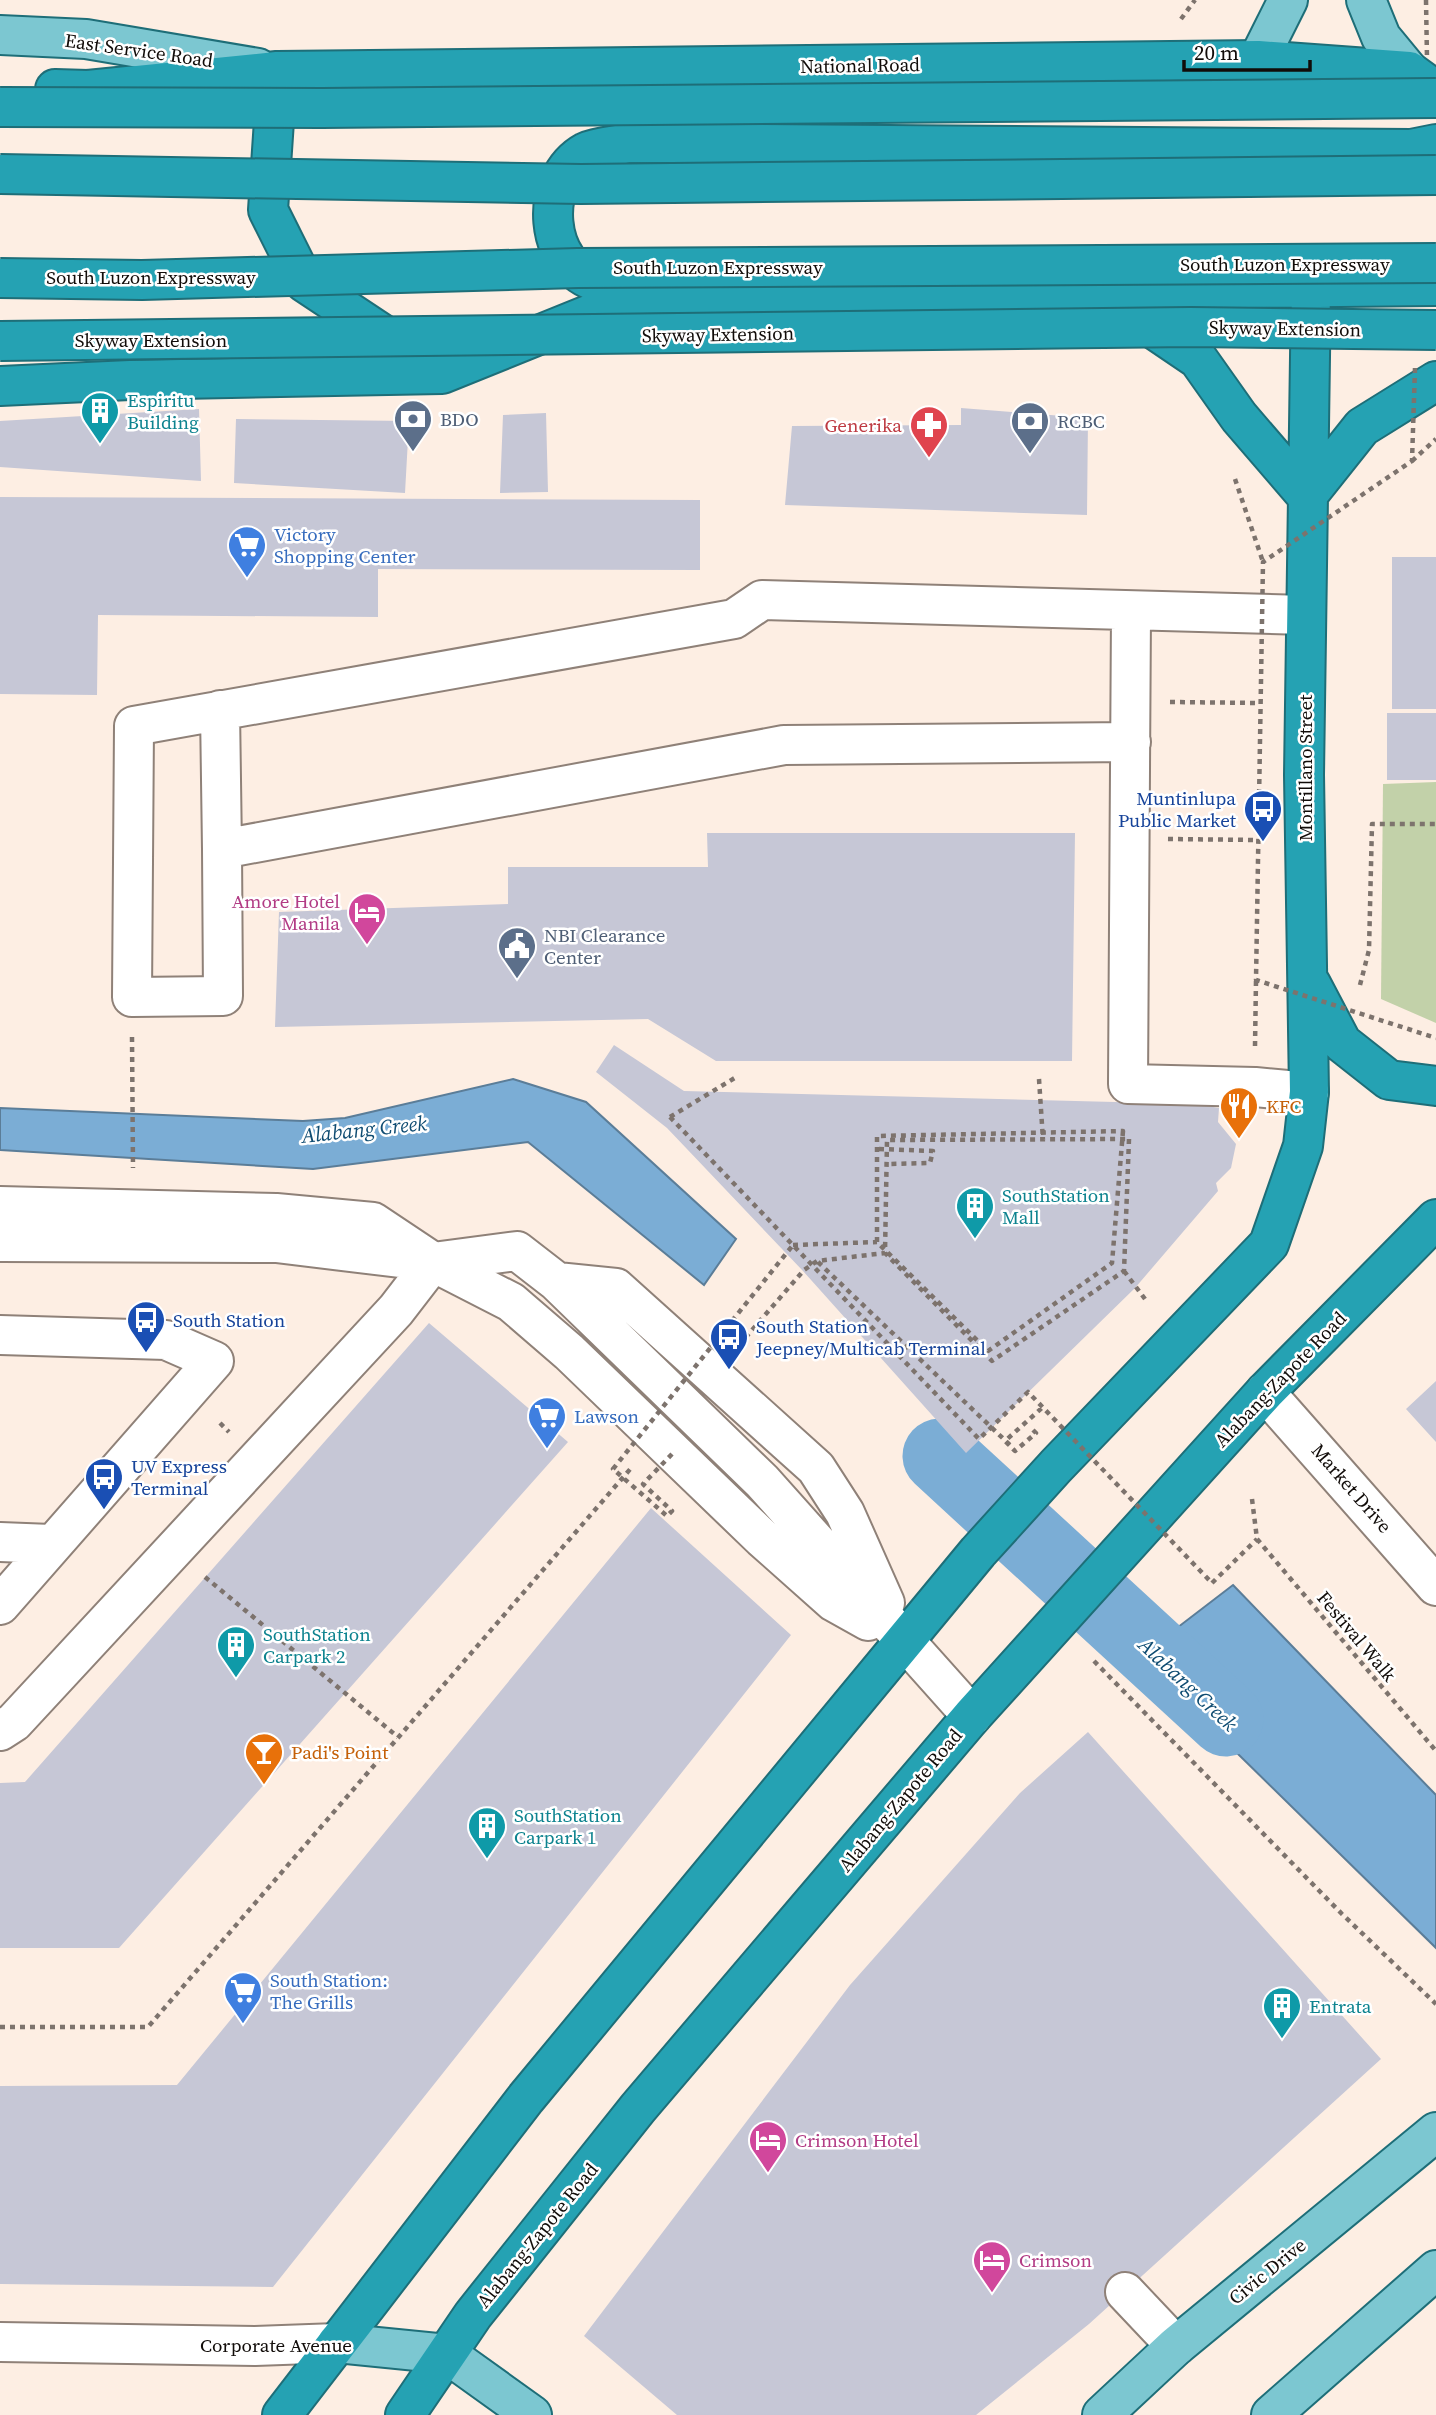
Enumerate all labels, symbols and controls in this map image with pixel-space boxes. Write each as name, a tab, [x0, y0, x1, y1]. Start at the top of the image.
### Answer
street label: East Service Road	[63, 27, 215, 73]
scale bar	[1184, 28, 1310, 72]
text: 20 m	[1194, 38, 1239, 67]
street label: National Road	[800, 51, 920, 79]
street label: South Luzon Expressway	[1180, 251, 1390, 277]
street label: South Luzon Expressway	[613, 254, 823, 280]
street label: South Luzon Expressway	[46, 264, 256, 290]
street label: Skyway Extension	[1209, 314, 1361, 342]
street label: Skyway Extension	[642, 320, 794, 348]
street label: Skyway Extension	[75, 327, 227, 353]
place label: Espiritu Building	[127, 387, 199, 435]
building icon: Espiritu Building	[79, 390, 121, 445]
bank icon: BDO	[392, 398, 434, 453]
bank icon: RCBC	[1009, 400, 1051, 455]
pharmacy icon: Generika	[908, 404, 950, 459]
place label: BDO	[440, 406, 479, 432]
place label: RCBC	[1057, 408, 1105, 434]
place label: Generika	[824, 412, 902, 438]
place label: Victory Shopping Center	[274, 521, 416, 569]
supermarket icon: Victory Shopping Center	[226, 524, 268, 579]
street label: Montillano Street	[1292, 694, 1318, 841]
place label: Muntinlupa Public Market	[1118, 785, 1237, 833]
bus stop icon: Muntinlupa Public Market	[1242, 788, 1284, 843]
place label: Amore Hotel Manila	[232, 888, 340, 936]
hotel icon: Amore Hotel Manila	[346, 891, 388, 946]
place label: NBI Clearance Center	[544, 922, 665, 970]
public building icon: NBI Clearance Center	[496, 925, 538, 980]
restaurant icon: KFC	[1218, 1085, 1260, 1140]
place label: KFC	[1266, 1093, 1301, 1119]
water label: Alabang Creek	[299, 1108, 428, 1150]
place label: SouthStation Mall	[1002, 1182, 1110, 1230]
building icon: SouthStation Mall	[954, 1185, 996, 1240]
bus stop icon: South Station	[125, 1299, 167, 1354]
street label: Alabang-Zapote Road	[1208, 1305, 1352, 1453]
place label: South Station	[173, 1307, 285, 1333]
place label: South Station Jeepney/Multicab Terminal	[755, 1313, 986, 1361]
bus stop icon: South Station Jeepney/Multicab Terminal	[708, 1316, 750, 1371]
supermarket icon: Lawson	[526, 1395, 568, 1450]
place label: Lawson	[574, 1403, 639, 1429]
street label: Market Drive	[1306, 1438, 1398, 1538]
place label: UV Express Terminal	[131, 1453, 227, 1501]
bus stop icon: UV Express Terminal	[83, 1456, 125, 1511]
street label: Festival Walk	[1311, 1585, 1403, 1687]
place label: SouthStation Carpark 2	[263, 1621, 371, 1669]
building icon: SouthStation Carpark 2	[215, 1624, 257, 1679]
water label: Alabang Creek	[1131, 1630, 1244, 1738]
street label: Alabang-Zapote Road	[832, 1723, 968, 1877]
bar icon: Padi's Point	[243, 1731, 285, 1786]
place label: Padi's Point	[291, 1739, 389, 1765]
place label: SouthStation Carpark 1	[514, 1802, 622, 1850]
building icon: SouthStation Carpark 1	[466, 1805, 508, 1860]
place label: South Station: The Grills	[270, 1967, 388, 2015]
supermarket icon: South Station: The Grills	[222, 1970, 264, 2025]
building icon: Entrata	[1261, 1985, 1303, 2040]
place label: Entrata	[1309, 1993, 1372, 2019]
hotel icon: Crimson Hotel	[747, 2119, 789, 2174]
place label: Crimson Hotel	[795, 2127, 919, 2153]
street label: Alabang-Zapote Road	[470, 2157, 604, 2313]
street label: Civic Drive	[1223, 2232, 1311, 2310]
hotel icon: Crimson	[971, 2239, 1013, 2294]
place label: Crimson	[1019, 2247, 1092, 2273]
street label: Corporate Avenue	[200, 2332, 352, 2358]

